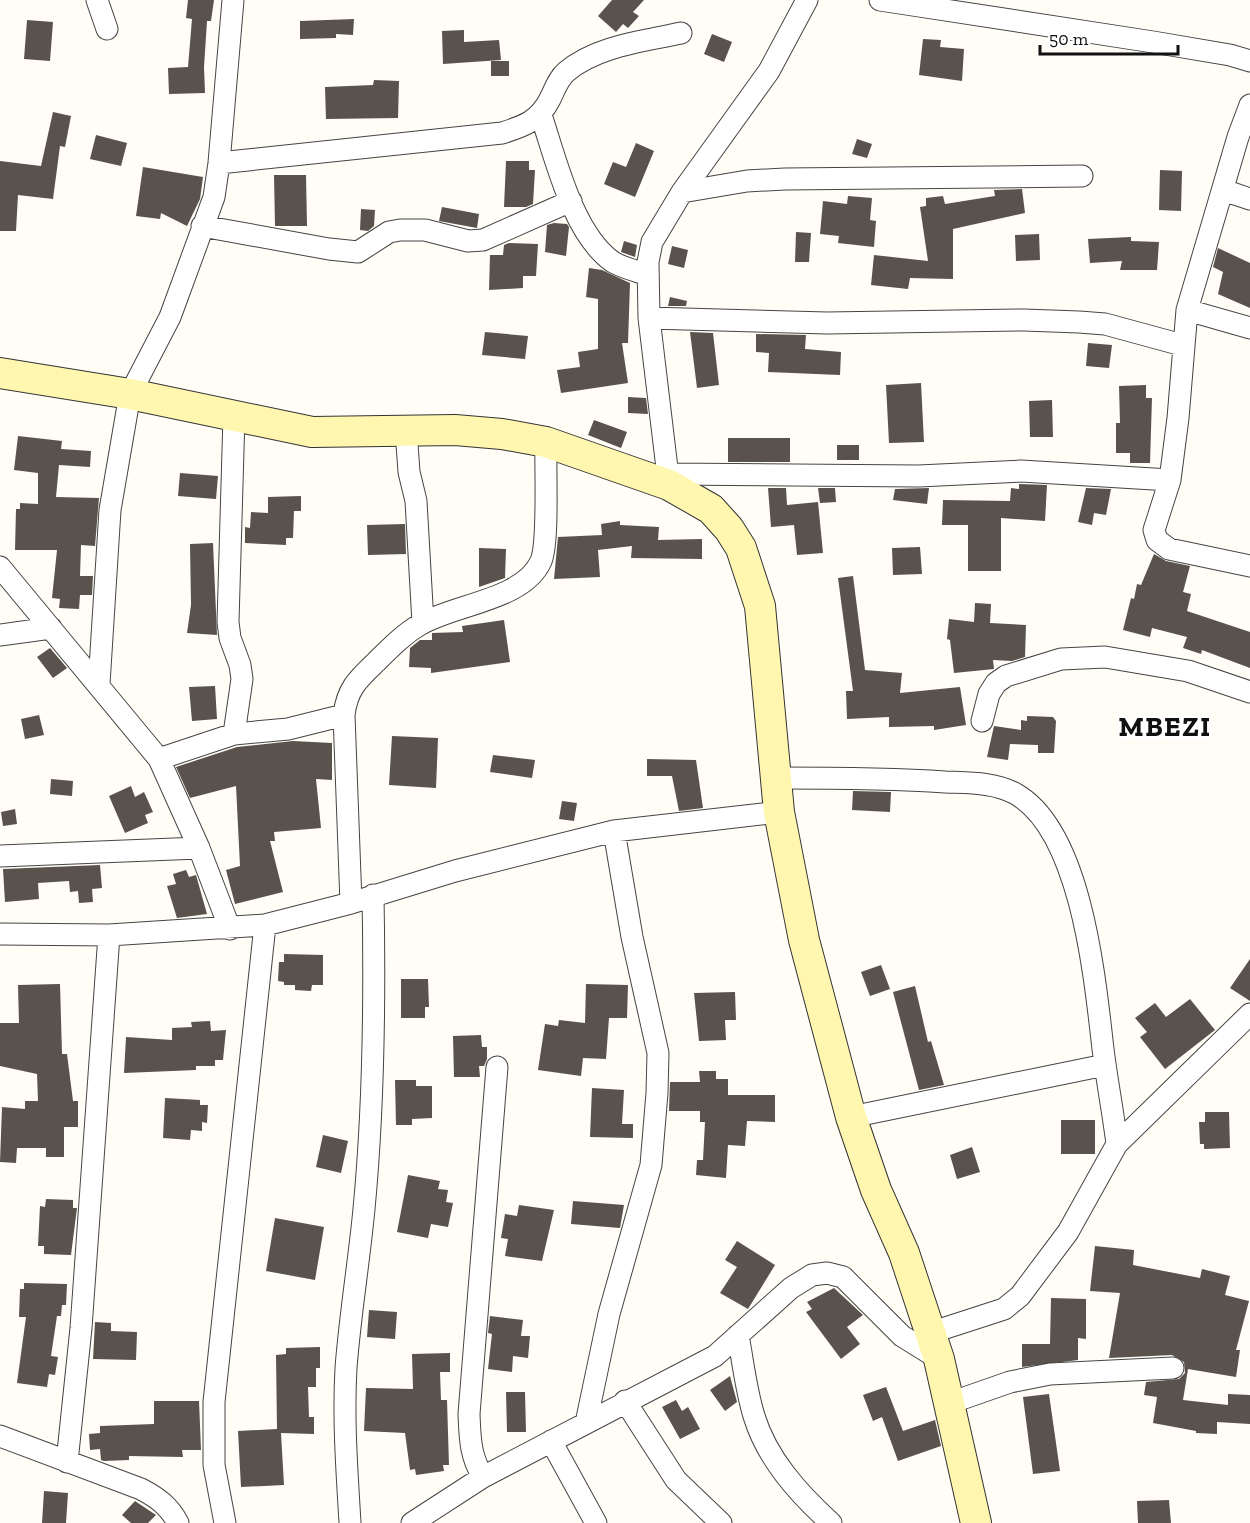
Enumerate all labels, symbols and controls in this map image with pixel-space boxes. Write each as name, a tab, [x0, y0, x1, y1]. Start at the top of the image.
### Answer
scale bar	[1040, 18, 1178, 56]
text: 50 m	[1049, 28, 1089, 50]
district label: MBEZI	[1118, 710, 1212, 743]

